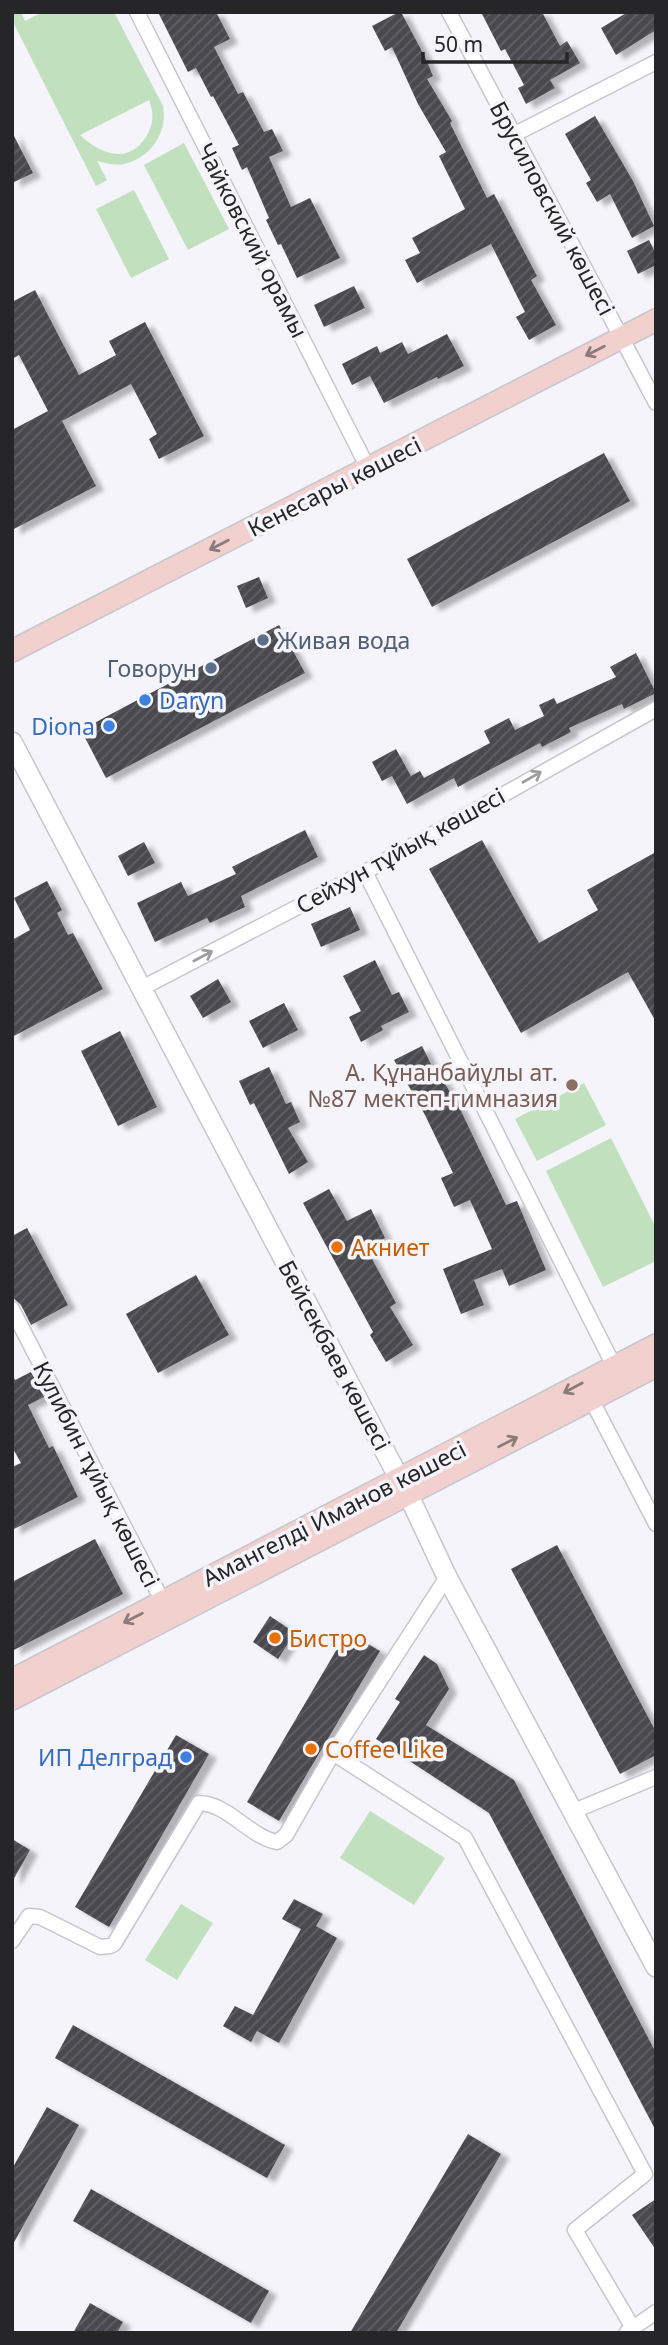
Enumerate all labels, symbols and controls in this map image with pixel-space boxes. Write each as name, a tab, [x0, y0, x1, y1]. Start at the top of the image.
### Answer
scale bar	[423, 21, 566, 65]
text: 50 m	[434, 30, 483, 58]
street label: Брусиловский көшесі	[483, 95, 623, 321]
street label: Чайковский орамы	[190, 137, 316, 343]
one-way arrow	[585, 345, 606, 358]
street label: Кенесары көшесі	[242, 428, 426, 544]
one-way arrow	[209, 538, 229, 552]
place label: Живая вода	[277, 624, 410, 656]
marker: Живая вода	[255, 632, 271, 648]
place label: Говорун	[107, 652, 197, 684]
marker: Говорун	[203, 660, 219, 676]
place label: Daryn	[159, 684, 224, 716]
marker: Daryn	[137, 692, 153, 708]
place label: Diona	[31, 710, 95, 742]
marker: Diona	[101, 718, 117, 734]
one-way arrow	[521, 770, 541, 784]
street label: Сейхун тұйық көшесі	[290, 779, 510, 921]
one-way arrow	[192, 949, 213, 963]
place label: А. Құнанбайұлы ат. №87 мектеп-гимназия	[308, 1056, 558, 1114]
marker: А. Құнанбайұлы ат. №87 мектеп-гимназия	[564, 1077, 580, 1093]
place label: Акниет	[351, 1231, 430, 1263]
marker: Акниет	[329, 1239, 345, 1255]
street label: Бейсекбаев көшесі	[271, 1254, 399, 1456]
street label: Кулибин тұйық көшесі	[26, 1355, 168, 1593]
one-way arrow	[564, 1381, 584, 1395]
street label: Амангелді Иманов көшесі	[197, 1432, 471, 1594]
one-way arrow	[497, 1435, 518, 1449]
one-way arrow	[123, 1611, 144, 1625]
place label: Бистро	[289, 1622, 367, 1654]
marker: Бистро	[267, 1630, 283, 1646]
place label: Coffee Like	[325, 1733, 444, 1765]
place label: ИП Делград	[38, 1741, 172, 1773]
marker: Coffee Like	[303, 1741, 319, 1757]
marker: ИП Делград	[178, 1749, 194, 1765]

